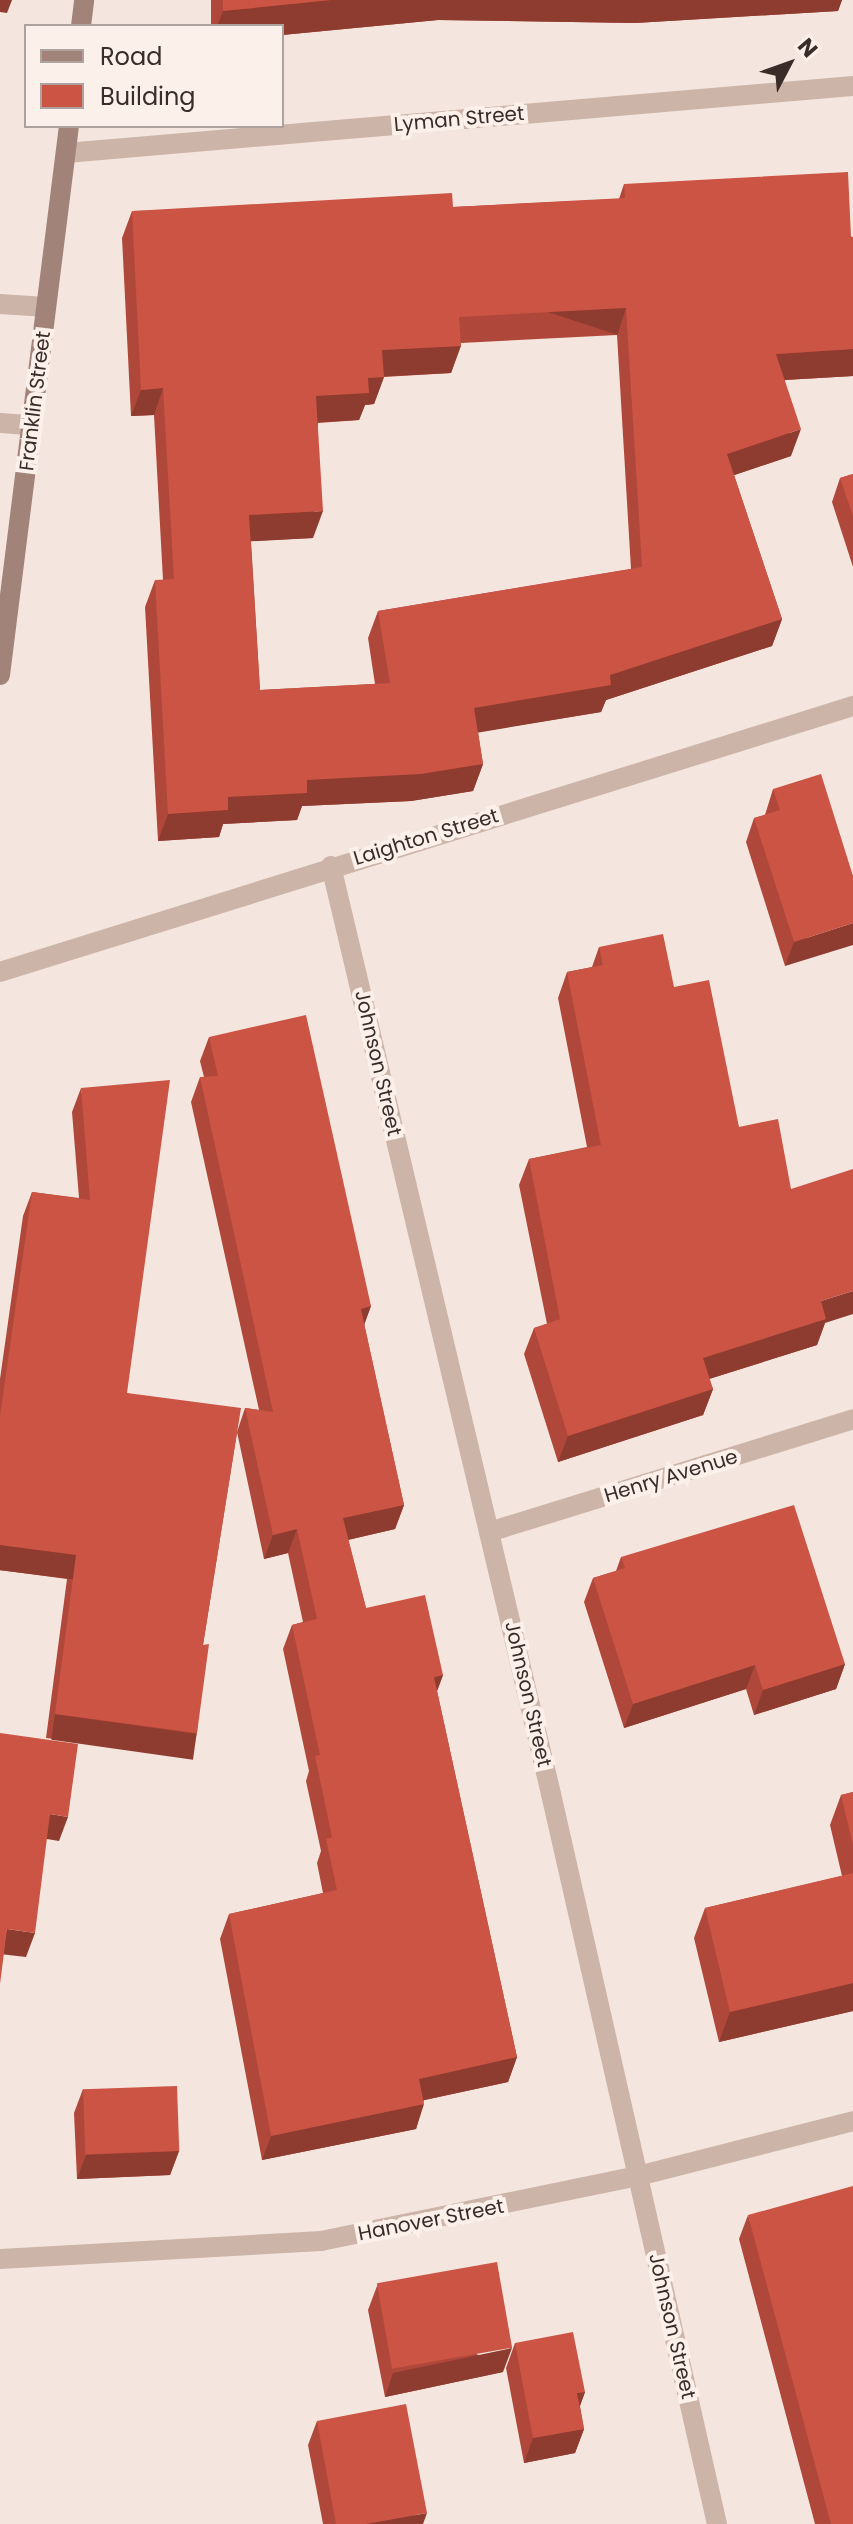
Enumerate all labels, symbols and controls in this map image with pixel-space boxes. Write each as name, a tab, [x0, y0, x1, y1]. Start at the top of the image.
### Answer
legend	[24, 24, 284, 128]
north arrow	[749, 24, 829, 104]
text: N	[790, 32, 825, 64]
text: Road	[100, 40, 162, 73]
text: Building	[100, 80, 196, 113]
street label: Lyman Street	[393, 101, 525, 137]
street label: Franklin Street	[15, 330, 55, 472]
street label: Laighton Street	[351, 804, 501, 870]
street label: Johnson Street	[350, 988, 406, 1138]
street label: Henry Avenue	[601, 1444, 741, 1508]
street label: Johnson Street	[500, 1619, 556, 1769]
street label: Hanover Street	[356, 2194, 506, 2246]
street label: Johnson Street	[644, 2251, 700, 2401]

